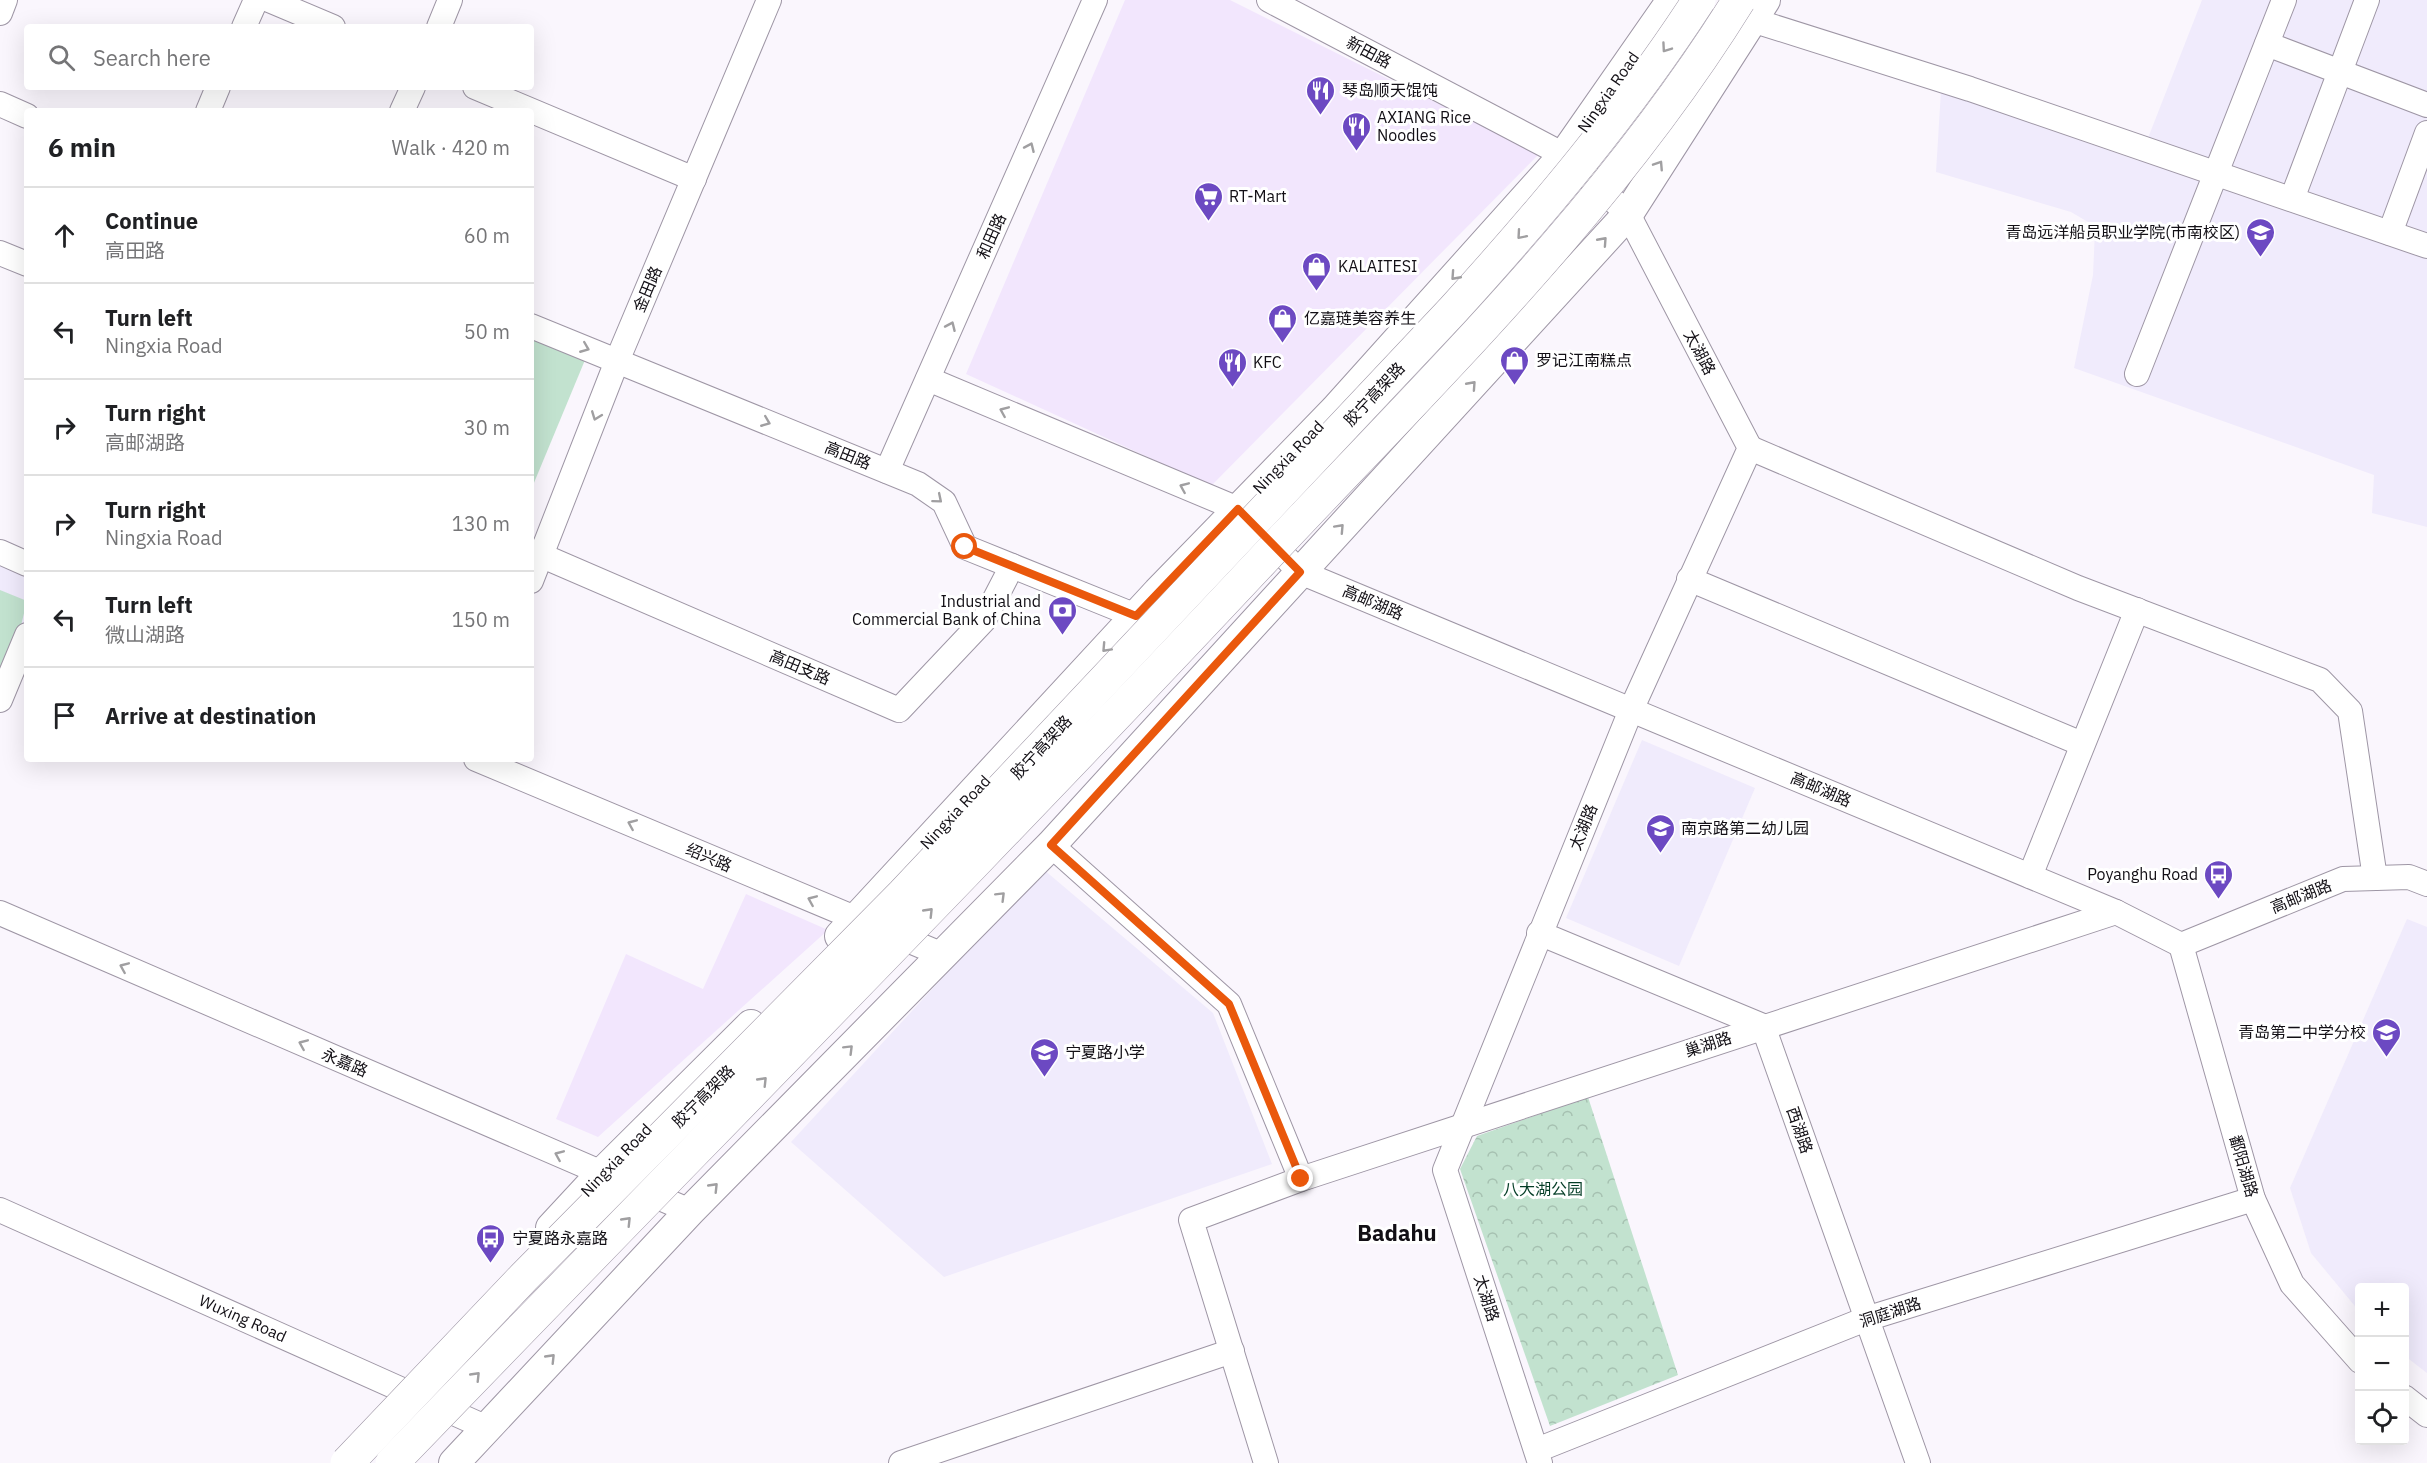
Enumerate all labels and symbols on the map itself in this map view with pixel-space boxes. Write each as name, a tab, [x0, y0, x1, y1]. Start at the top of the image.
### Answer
street label: 新田路	[1343, 32, 1395, 72]
one-way arrow	[1662, 41, 1673, 52]
street label: Ningxia Road	[1573, 48, 1643, 136]
restaurant icon: 琴岛顺天馄饨	[1305, 74, 1337, 116]
place label: 琴岛顺天馄饨	[1342, 80, 1438, 100]
place label: AXIANG Rice Noodles	[1377, 107, 1471, 145]
restaurant icon: AXIANG Rice Noodles	[1340, 110, 1372, 152]
one-way arrow	[1023, 143, 1035, 154]
one-way arrow	[1652, 161, 1664, 171]
supermarket icon: RT-Mart	[1192, 180, 1224, 222]
place label: RT-Mart	[1229, 186, 1287, 206]
street label: 和田路	[972, 210, 1010, 262]
school or university icon: 青岛远洋船员职业学院(市南校区)	[2245, 216, 2277, 258]
place label: 青岛远洋船员职业学院(市南校区)	[2005, 222, 2240, 242]
one-way arrow	[1517, 228, 1528, 239]
one-way arrow	[1596, 237, 1607, 248]
shop icon: KALAITESI	[1301, 250, 1333, 292]
place label: KALAITESI	[1338, 256, 1417, 276]
street label: 金田路	[628, 263, 666, 315]
one-way arrow	[1451, 270, 1462, 280]
shop icon: 亿嘉琏美容养生	[1267, 302, 1299, 344]
place label: 亿嘉琏美容养生	[1304, 308, 1416, 328]
one-way arrow	[944, 321, 956, 332]
street label: 太湖路	[1680, 326, 1720, 378]
one-way arrow	[579, 341, 590, 353]
shop icon: 罗记江南糕点	[1499, 344, 1531, 386]
restaurant icon: KFC	[1216, 346, 1248, 388]
place label: 罗记江南糕点	[1536, 350, 1632, 370]
place label: KFC	[1253, 352, 1282, 372]
street label: 胶宁高架路	[1339, 358, 1409, 430]
one-way arrow	[1465, 381, 1476, 391]
one-way arrow	[999, 406, 1010, 418]
one-way arrow	[591, 410, 603, 421]
one-way arrow	[759, 415, 770, 427]
street label: Ningxia Road	[1248, 416, 1328, 498]
street label: 高田路	[822, 437, 874, 473]
one-way arrow	[1179, 482, 1190, 494]
one-way arrow	[931, 491, 942, 502]
one-way arrow	[1333, 525, 1344, 535]
route start	[951, 533, 977, 559]
street label: 高邮湖路	[1340, 580, 1406, 624]
place label: Industrial and Commercial Bank of China	[852, 591, 1041, 629]
bank icon: Industrial and Commercial Bank of China	[1046, 594, 1078, 636]
one-way arrow	[1103, 641, 1114, 652]
street label: 高田支路	[767, 645, 833, 689]
street label: 胶宁高架路	[1006, 711, 1076, 783]
street label: 高邮湖路	[1788, 767, 1854, 811]
street label: Ningxia Road	[916, 771, 994, 853]
street label: 太湖路	[1565, 801, 1601, 853]
school or university icon: 南京路第二幼儿园	[1644, 812, 1676, 854]
place label: 南京路第二幼儿园	[1681, 818, 1809, 838]
one-way arrow	[627, 819, 638, 831]
street label: 绍兴路	[683, 838, 735, 876]
bus stop icon: Poyanghu Road	[2203, 858, 2235, 900]
place label: Poyanghu Road	[2087, 864, 2198, 884]
street label: 高邮湖路	[2268, 875, 2334, 917]
one-way arrow	[994, 892, 1005, 903]
one-way arrow	[807, 895, 818, 907]
one-way arrow	[921, 908, 932, 919]
one-way arrow	[120, 962, 131, 974]
school or university icon: 青岛第二中学分校	[2371, 1016, 2403, 1058]
place label: 青岛第二中学分校	[2238, 1022, 2366, 1042]
street label: 巢湖路	[1682, 1027, 1734, 1061]
school or university icon: 宁夏路小学	[1028, 1036, 1060, 1078]
one-way arrow	[299, 1039, 310, 1051]
place label: 宁夏路小学	[1065, 1042, 1145, 1062]
street label: 永嘉路	[319, 1043, 371, 1081]
one-way arrow	[842, 1046, 853, 1056]
street label: 胶宁高架路	[668, 1061, 738, 1131]
one-way arrow	[756, 1078, 767, 1088]
street label: 西湖路	[1783, 1104, 1817, 1156]
street label: Ningxia Road	[576, 1119, 656, 1201]
street label: 鄱阳湖路	[2226, 1132, 2262, 1200]
one-way arrow	[555, 1150, 566, 1162]
route end	[1287, 1165, 1313, 1191]
park label: 八大湖公园	[1503, 1179, 1583, 1199]
one-way arrow	[707, 1183, 718, 1193]
one-way arrow	[619, 1217, 630, 1228]
district label: Badahu	[1357, 1218, 1437, 1247]
bus stop icon: 宁夏路永嘉路	[475, 1222, 507, 1264]
place label: 宁夏路永嘉路	[512, 1228, 608, 1248]
street label: 太湖路	[1470, 1272, 1504, 1324]
street label: Wuxing Road	[196, 1290, 290, 1346]
street label: 洞庭湖路	[1856, 1293, 1924, 1331]
one-way arrow	[543, 1355, 554, 1366]
one-way arrow	[469, 1372, 480, 1382]

